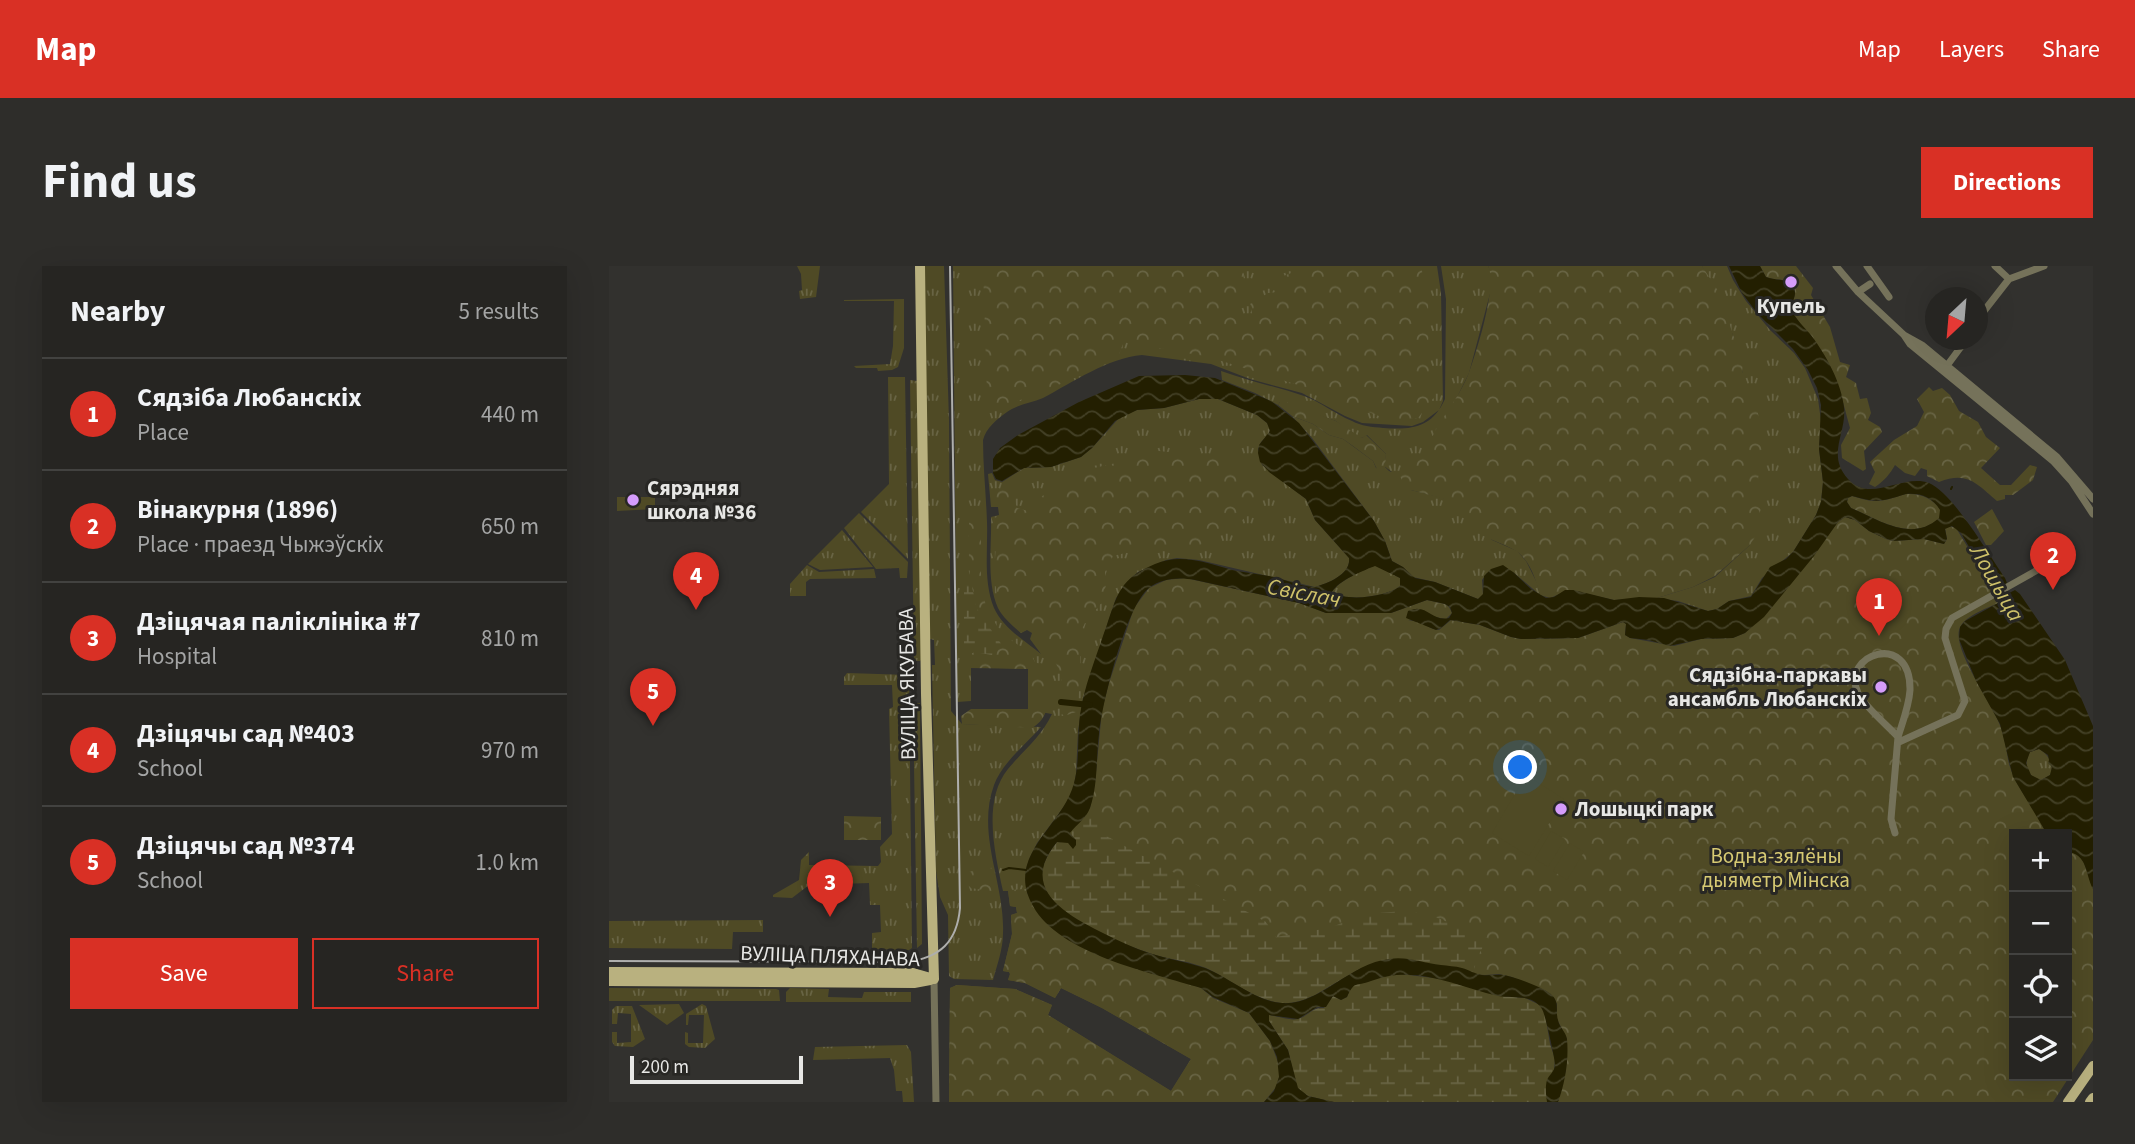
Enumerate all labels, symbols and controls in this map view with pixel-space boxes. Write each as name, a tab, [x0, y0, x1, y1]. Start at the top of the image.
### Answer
text: Map	[35, 26, 96, 73]
text: Map	[1858, 32, 1901, 67]
text: Layers	[1939, 32, 2004, 67]
text: Share	[2042, 32, 2100, 67]
text: Find us	[42, 147, 197, 217]
button: Directions	[1921, 147, 2093, 218]
marker: Купель	[1783, 274, 1799, 290]
north arrow	[1925, 287, 1988, 350]
text: Nearby	[70, 290, 165, 333]
place label: Купель	[1756, 291, 1826, 321]
text: 5 results	[459, 295, 539, 328]
text: Сядзіба Любанскіх	[137, 379, 362, 416]
text: 1	[87, 398, 99, 431]
text: 440 m	[481, 398, 539, 431]
text: Place	[137, 416, 189, 449]
place label: Сярэдняя школа №36	[647, 473, 756, 527]
text: Вінакурня (1896)	[137, 491, 338, 528]
marker: Сярэдняя школа №36	[625, 492, 641, 508]
text: 2	[87, 510, 99, 543]
text: 650 m	[481, 510, 539, 543]
text: Place · праезд Чыжэўскіх	[137, 528, 383, 561]
pin: 2	[2030, 532, 2076, 590]
water label: Лошыца	[1961, 536, 2032, 628]
pin: 4	[673, 552, 719, 610]
water label: Свіслач	[1264, 570, 1344, 616]
pin: 1	[1856, 578, 1902, 636]
text: Дзіцячая паліклініка #7	[137, 603, 421, 640]
street label: ВУЛІЦА ЯКУБАВА	[891, 607, 923, 760]
text: 3	[87, 622, 99, 655]
text: 810 m	[481, 622, 539, 655]
text: Hospital	[137, 640, 217, 673]
place label: Сядзібна-паркавы ансамбль Любанскіх	[1668, 660, 1867, 714]
pin: 5	[630, 668, 676, 726]
marker: Сядзібна-паркавы ансамбль Любанскіх	[1873, 679, 1889, 695]
text: Дзіцячы сад №403	[137, 715, 355, 752]
text: 4	[87, 734, 99, 767]
text: 970 m	[481, 734, 539, 767]
your location	[1503, 750, 1537, 784]
text: School	[137, 752, 203, 785]
place label: Лошыцкі парк	[1574, 794, 1714, 824]
marker: Лошыцкі парк	[1553, 801, 1569, 817]
text: Дзіцячы сад №374	[137, 827, 355, 864]
map controls	[2009, 829, 2072, 1081]
button: +	[2009, 829, 2072, 892]
park label: Водна-зялёны дыяметр Мінска	[1702, 841, 1850, 895]
text: 5	[87, 846, 99, 879]
text: 1.0 km	[475, 846, 539, 879]
pin: 3	[807, 859, 853, 917]
text: School	[137, 864, 203, 897]
button: −	[2009, 892, 2072, 955]
button: Save	[70, 938, 298, 1009]
button: Share	[312, 938, 539, 1009]
street label: ВУЛІЦА ПЛЯХАНАВА	[740, 938, 921, 974]
button: locate	[2009, 955, 2072, 1018]
button: layers	[2009, 1018, 2072, 1081]
scale bar	[630, 1053, 803, 1085]
text: 200 m	[641, 1054, 689, 1081]

